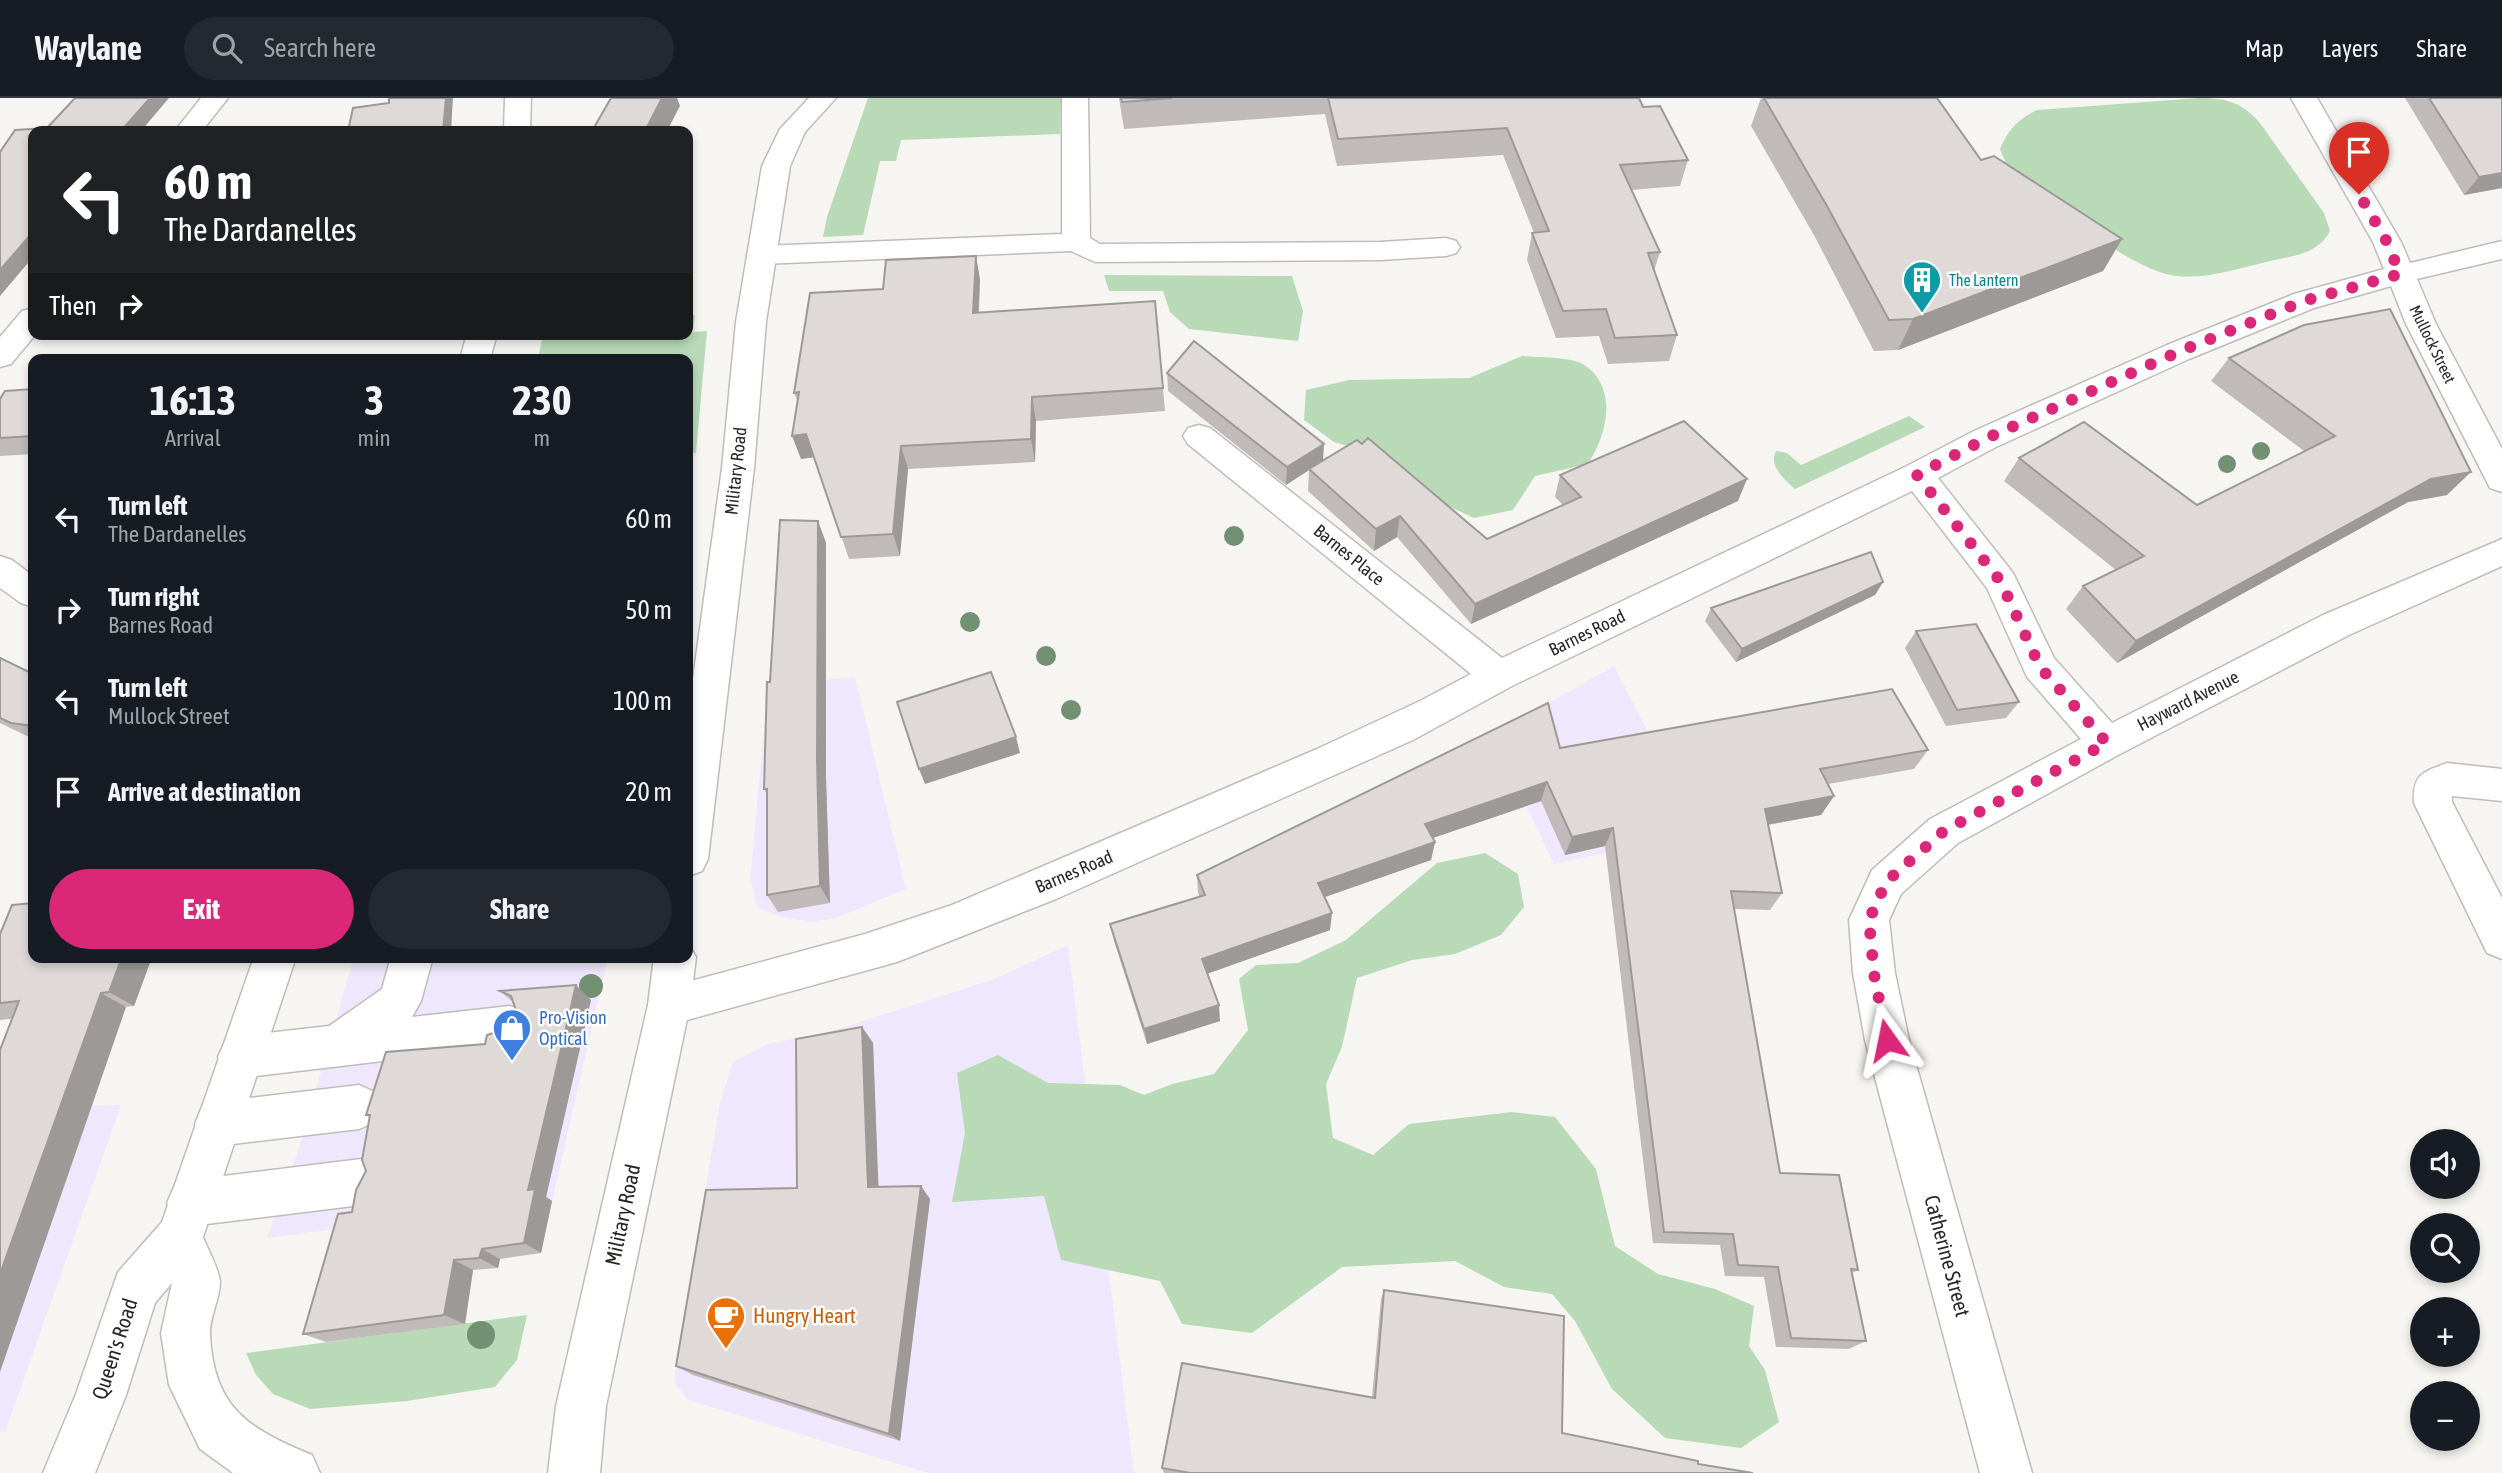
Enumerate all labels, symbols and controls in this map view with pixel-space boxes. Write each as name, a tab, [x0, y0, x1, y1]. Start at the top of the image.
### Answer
search box	[184, 17, 674, 80]
text: Waylane	[35, 29, 142, 67]
icon: search	[208, 29, 246, 67]
text: Search here	[264, 33, 376, 63]
text: Map	[2245, 35, 2284, 62]
text: Layers	[2322, 35, 2378, 62]
text: Share	[2416, 35, 2467, 62]
pin	[2329, 122, 2389, 194]
icon: arrive	[2340, 133, 2378, 171]
text: 60 m	[164, 153, 252, 209]
icon: left	[49, 154, 140, 245]
text: The Dardanelles	[164, 211, 357, 248]
building icon: The Lantern	[1901, 259, 1943, 314]
place label: The Lantern	[1949, 271, 2019, 289]
icon: right	[111, 287, 149, 325]
text: Then	[49, 291, 97, 321]
street label: Mullock Street	[2406, 302, 2460, 386]
text: 16:13	[150, 376, 236, 424]
text: 3	[364, 376, 384, 424]
text: 230	[512, 376, 571, 424]
text: Arrival	[165, 425, 221, 451]
text: min	[358, 425, 391, 451]
text: m	[534, 425, 550, 451]
street label: Military Road	[720, 426, 751, 516]
text: Turn left	[108, 491, 188, 521]
icon: left	[49, 500, 87, 538]
text: 60 m	[625, 504, 672, 534]
street label: Barnes Place	[1310, 520, 1389, 589]
text: The Dardanelles	[108, 521, 246, 547]
text: Turn right	[108, 582, 199, 612]
icon: right	[49, 591, 87, 629]
text: 50 m	[625, 595, 672, 625]
street label: Barnes Road	[1545, 605, 1628, 660]
text: Barnes Road	[108, 612, 213, 638]
street label: Hayward Avenue	[2133, 666, 2242, 735]
text: Turn left	[108, 673, 188, 703]
icon: left	[49, 682, 87, 720]
text: 100 m	[613, 686, 672, 716]
text: Mullock Street	[108, 703, 230, 729]
icon: arrive	[49, 773, 87, 811]
text: Arrive at destination	[108, 777, 301, 807]
text: 20 m	[625, 777, 672, 807]
street label: Barnes Road	[1032, 846, 1116, 897]
button: Exit	[49, 869, 354, 949]
button: Share	[368, 869, 672, 949]
position arrow	[1850, 1003, 1924, 1077]
shop icon: Pro-Vision Optical	[491, 1007, 533, 1062]
place label: Pro-Vision Optical	[539, 1007, 607, 1049]
map controls	[2410, 1129, 2480, 1451]
button: sound	[2410, 1129, 2480, 1199]
street label: Military Road	[600, 1162, 644, 1268]
street label: Catherine Street	[1920, 1192, 1976, 1319]
button: search	[2410, 1213, 2480, 1283]
street label: Queen's Road	[86, 1295, 142, 1402]
cafe icon: Hungry Heart	[705, 1295, 747, 1350]
button: +	[2410, 1297, 2480, 1367]
place label: Hungry Heart	[753, 1303, 856, 1327]
button: −	[2410, 1381, 2480, 1451]

